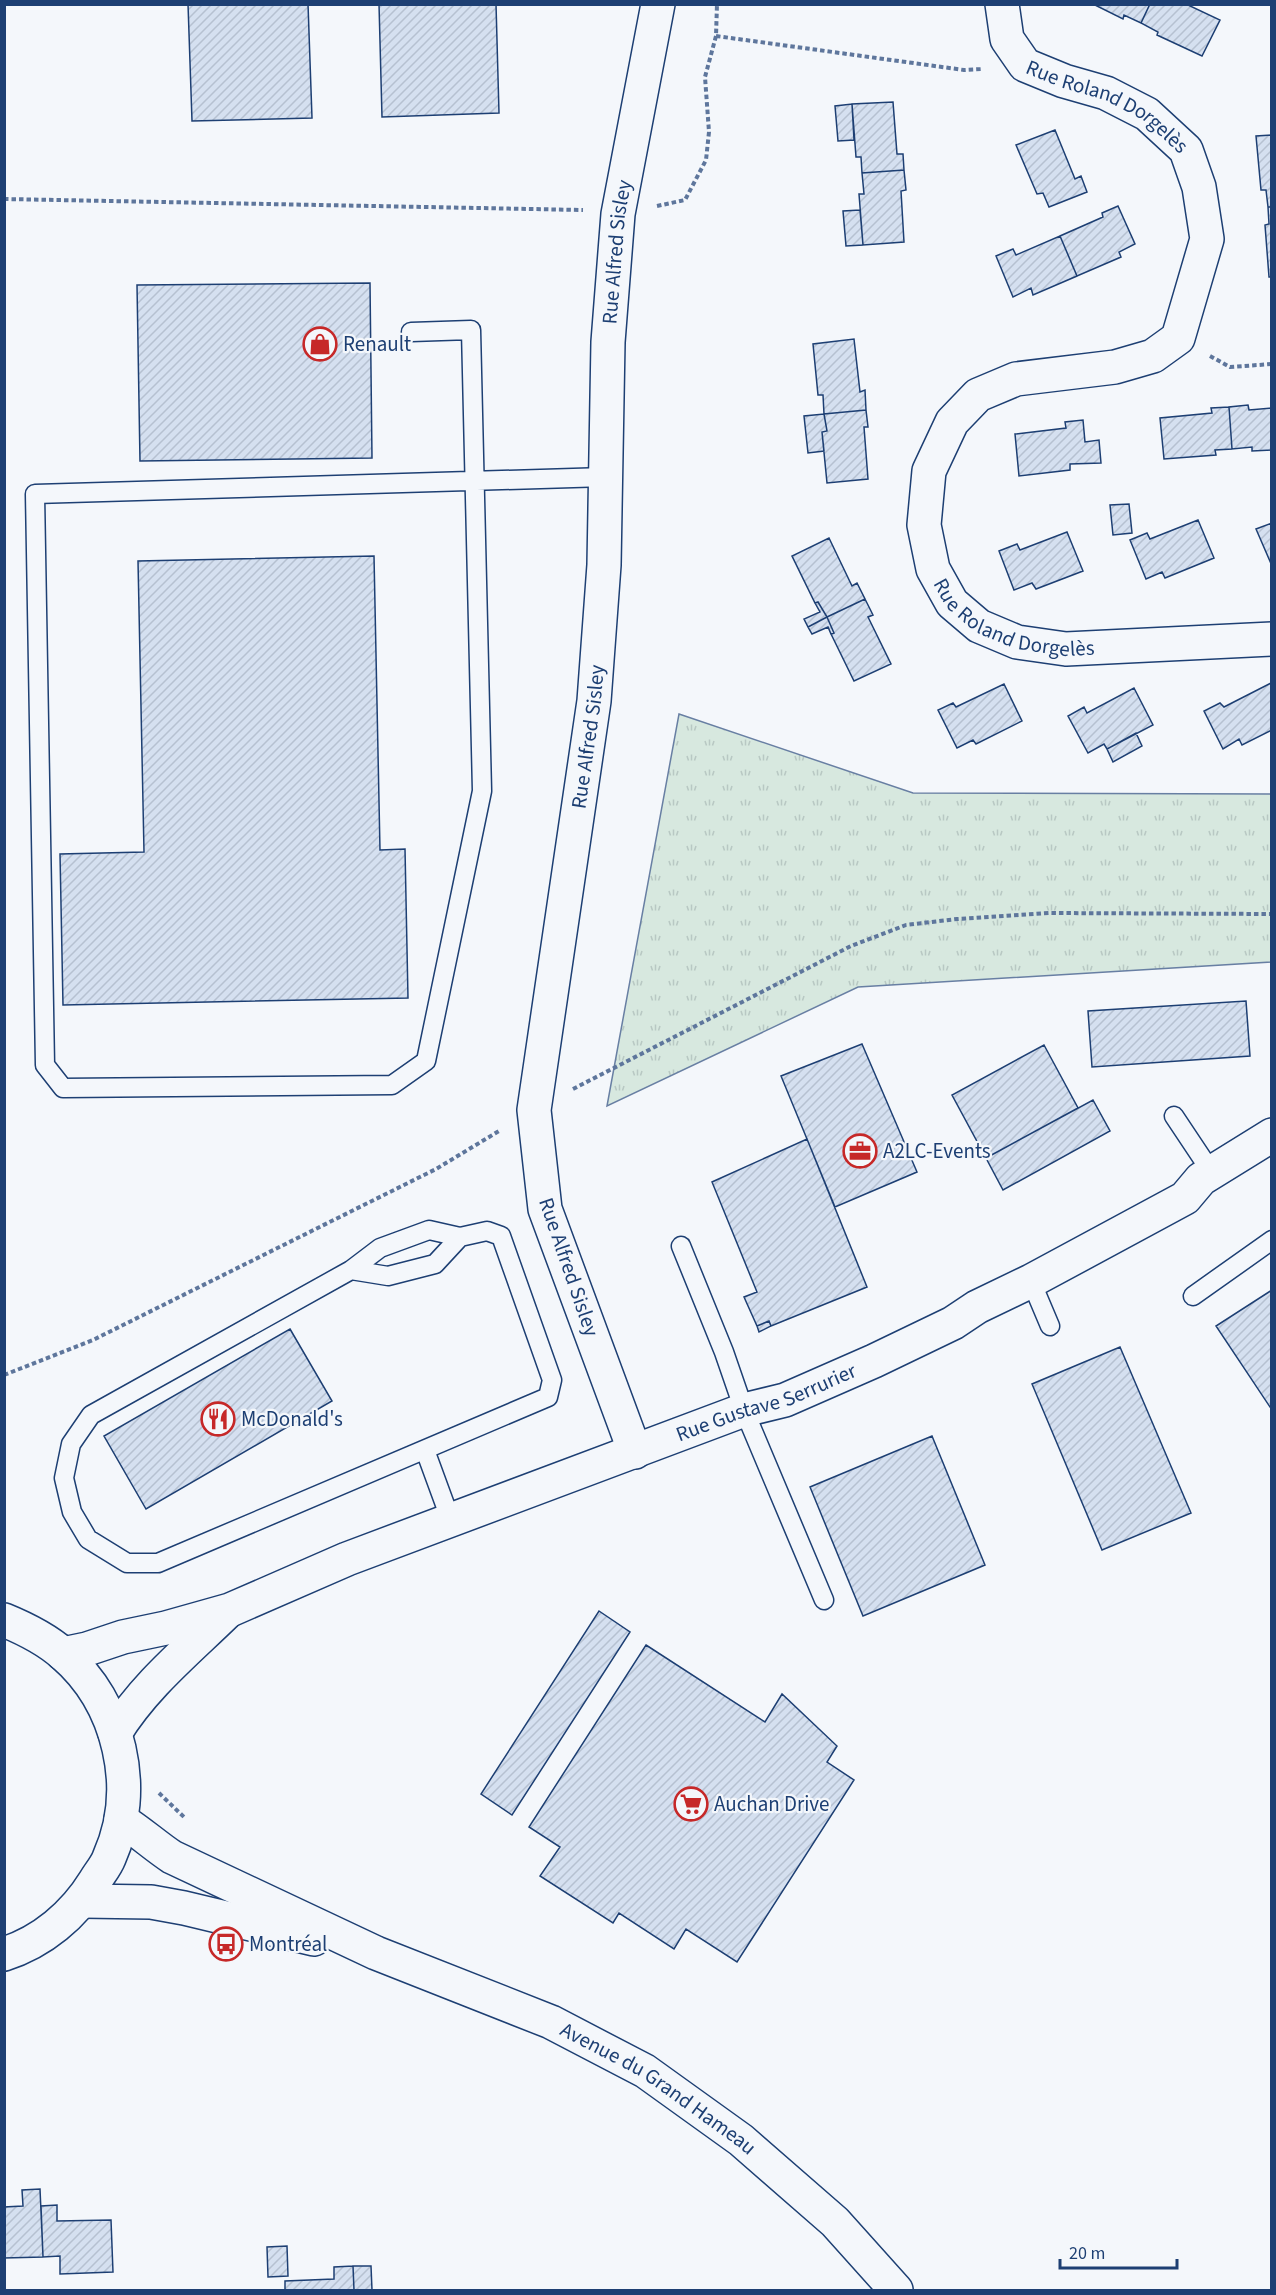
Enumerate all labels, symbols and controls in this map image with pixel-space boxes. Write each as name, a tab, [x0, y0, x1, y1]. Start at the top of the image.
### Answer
street label: Rue Roland Dorgelès	[1022, 52, 1195, 160]
street label: Rue Alfred Sisley	[594, 177, 639, 325]
shop icon: Renault	[302, 326, 338, 362]
place label: Renault	[343, 329, 411, 359]
street label: Rue Roland Dorgelès	[926, 573, 1095, 664]
street label: Rue Alfred Sisley	[563, 663, 612, 811]
office icon: A2LC-Events	[842, 1133, 878, 1169]
place label: A2LC-Events	[883, 1136, 991, 1166]
street label: Rue Alfred Sisley	[531, 1194, 607, 1341]
street label: Rue Gustave Serrurier	[672, 1355, 862, 1449]
restaurant icon: McDonald's	[200, 1401, 236, 1437]
place label: McDonald's	[241, 1404, 343, 1434]
supermarket icon: Auchan Drive	[673, 1786, 709, 1822]
place label: Auchan Drive	[714, 1789, 829, 1819]
bus stop icon: Montréal	[208, 1926, 244, 1962]
place label: Montréal	[249, 1929, 327, 1959]
street label: Avenue du Grand Hameau	[555, 2014, 763, 2162]
scale bar	[1060, 2232, 1177, 2270]
text: 20 m	[1069, 2241, 1105, 2266]

